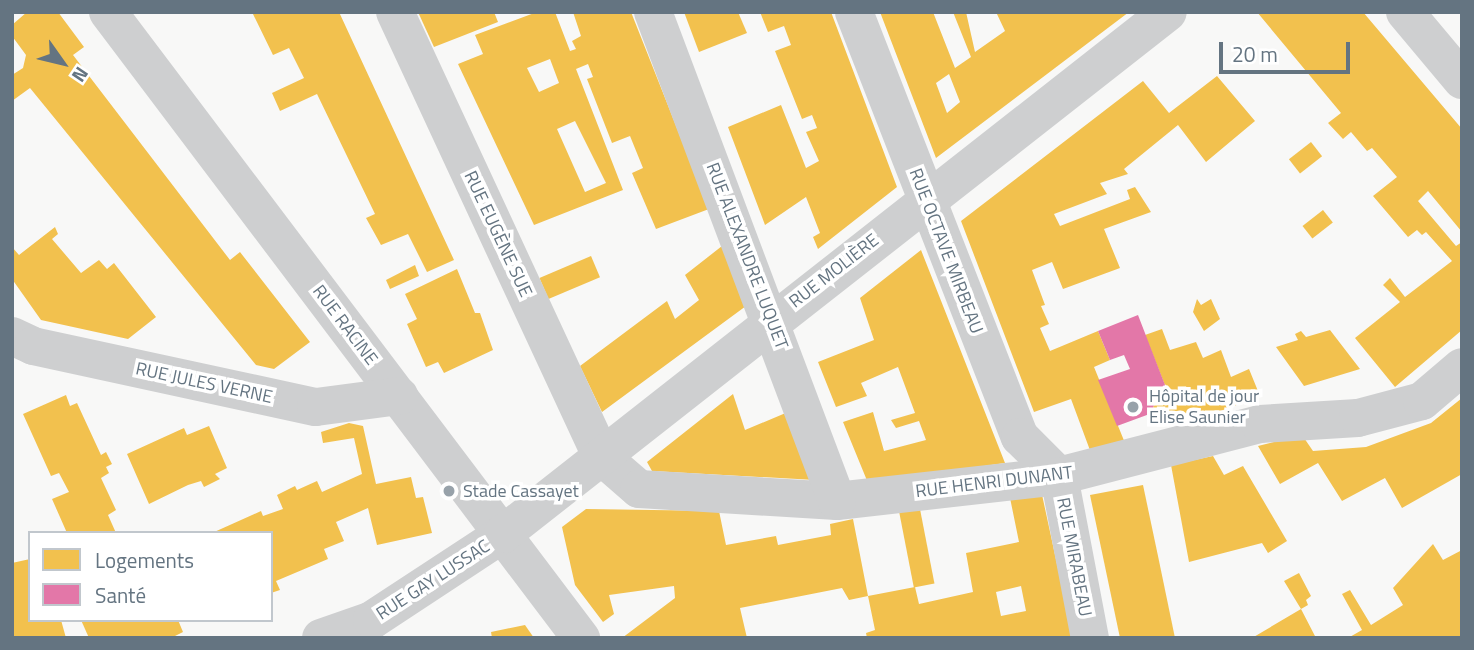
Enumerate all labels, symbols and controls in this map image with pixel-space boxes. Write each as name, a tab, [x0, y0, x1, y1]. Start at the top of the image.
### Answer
north arrow	[28, 28, 98, 98]
scale bar	[1222, 28, 1353, 72]
text: 20 m	[1232, 38, 1278, 70]
text: N	[65, 61, 97, 89]
street label: RUE ALEXANDRE LUQUET	[701, 160, 793, 352]
street label: RUE OCTAVE MIRBEAU	[904, 165, 988, 337]
street label: RUE EUGÈNE SUE	[459, 168, 537, 300]
street label: RUE MOLIÈRE	[785, 229, 883, 313]
street label: RUE RACINE	[308, 281, 382, 369]
street label: RUE JULES VERNE	[134, 358, 274, 408]
place label: Hôpital de jour Elise Saunier	[1149, 386, 1259, 428]
marker: Hôpital de jour Elise Saunier	[1123, 397, 1143, 417]
street label: RUE HENRI DUNANT	[914, 462, 1074, 502]
place label: Stade Cassayet	[463, 480, 579, 502]
marker: Stade Cassayet	[441, 483, 457, 499]
street label: RUE MIRABEAU	[1052, 496, 1096, 618]
legend	[28, 531, 273, 622]
street label: RUE GAY LUSSAC	[372, 535, 494, 625]
text: Logements	[95, 544, 194, 576]
text: Santé	[95, 579, 146, 611]

